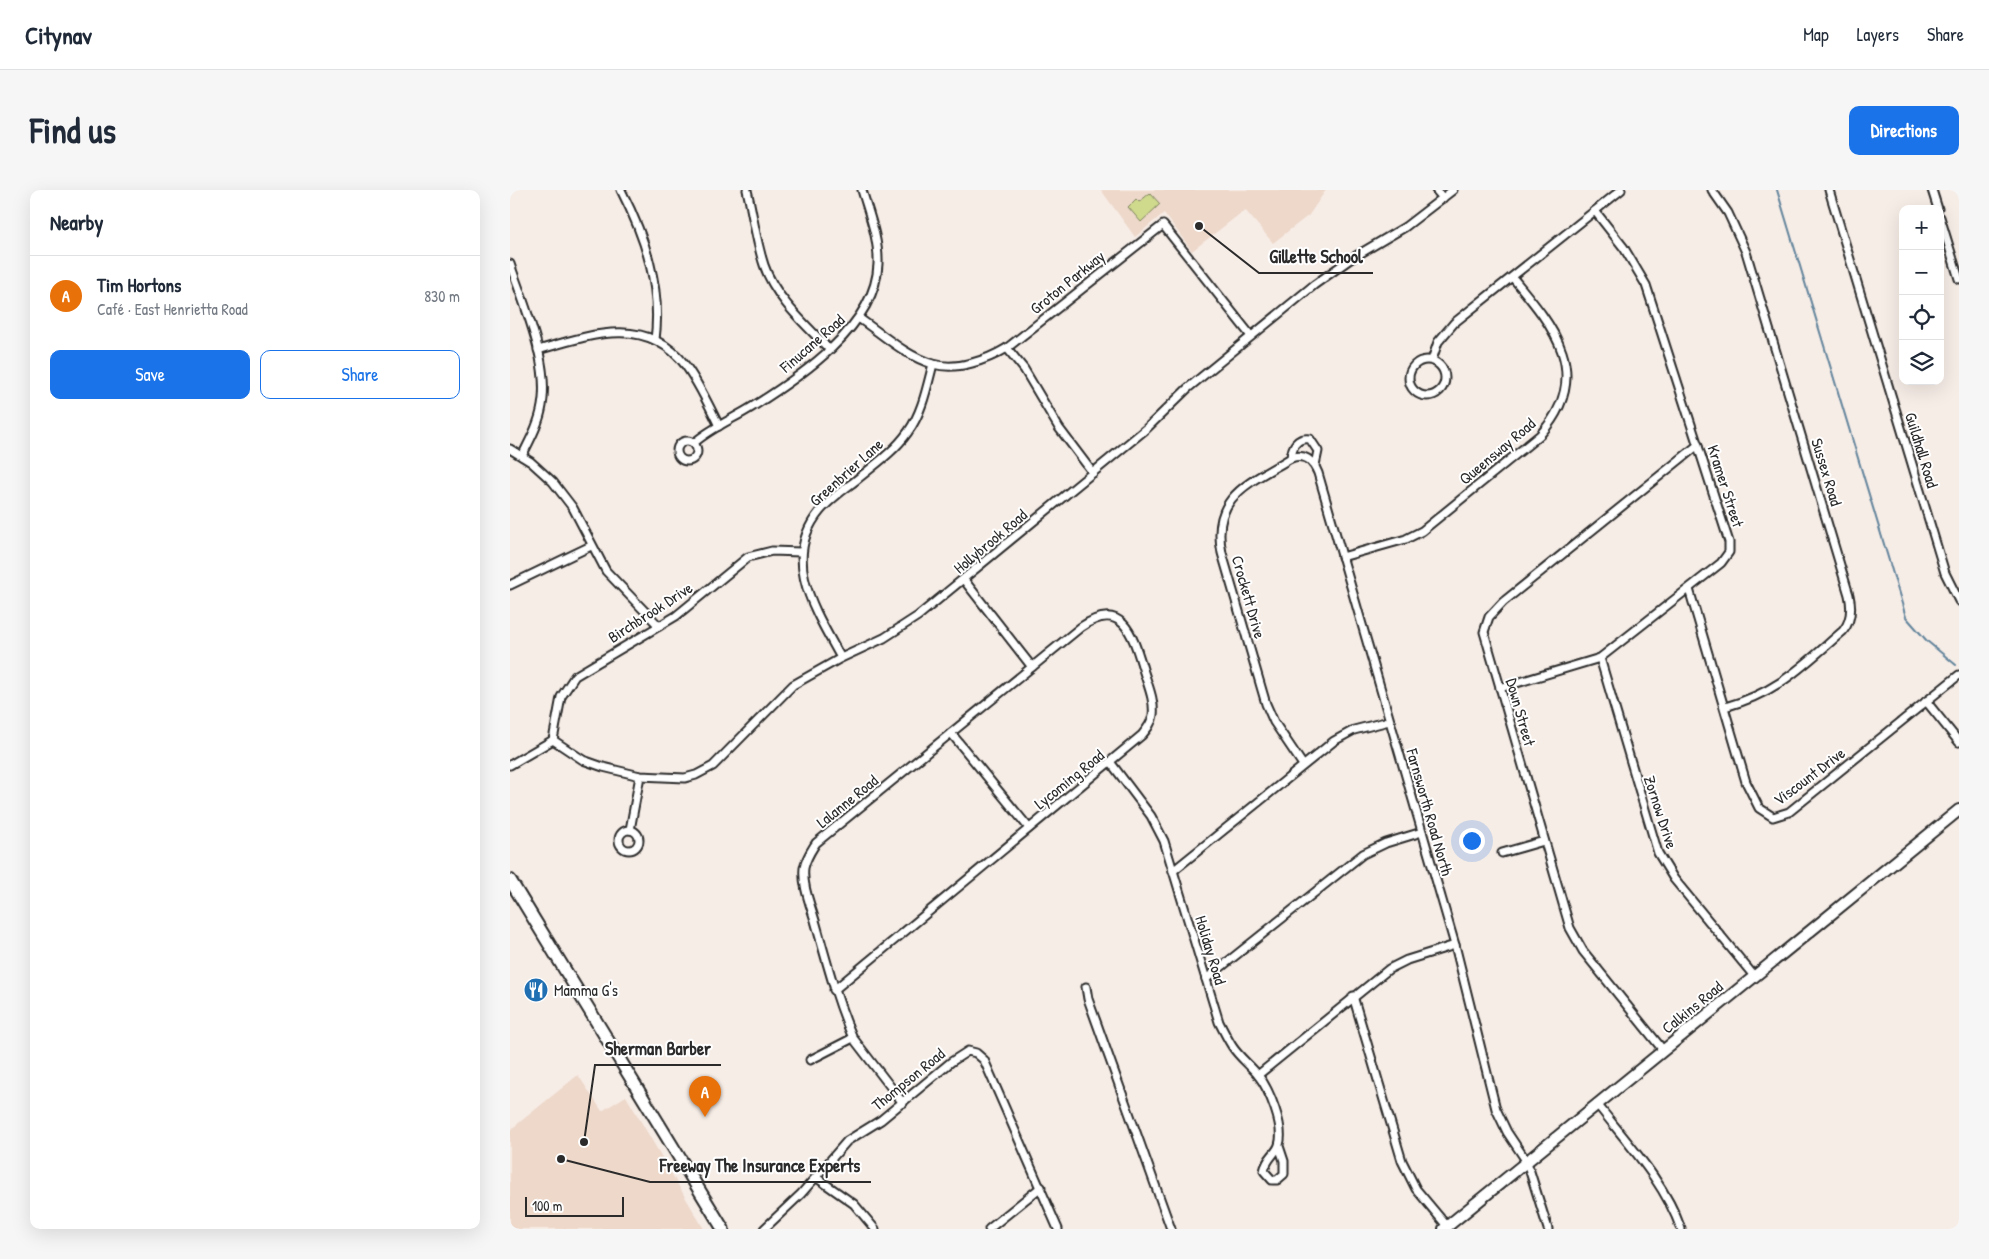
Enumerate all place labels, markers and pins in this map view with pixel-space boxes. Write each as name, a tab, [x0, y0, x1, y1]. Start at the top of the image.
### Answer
callout: Gillette School	[1259, 240, 1373, 273]
restaurant icon: Mamma G's	[523, 977, 549, 1003]
place label: Mamma G's	[554, 979, 618, 1001]
callout: Sherman Barber	[595, 1032, 721, 1065]
pin: A	[689, 1076, 721, 1117]
callout: Freeway The Insurance Experts	[650, 1149, 871, 1182]

